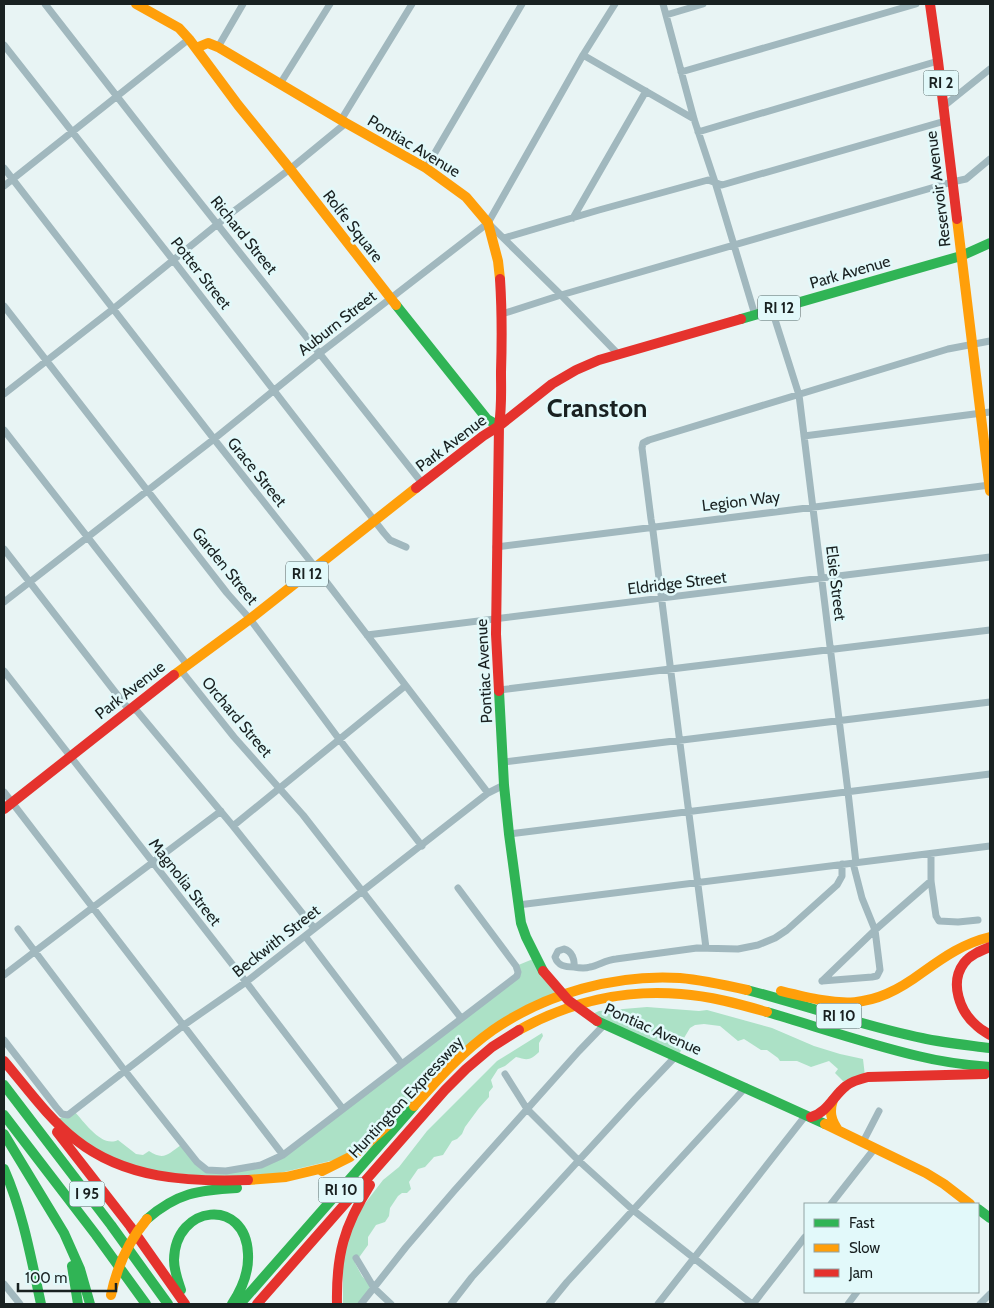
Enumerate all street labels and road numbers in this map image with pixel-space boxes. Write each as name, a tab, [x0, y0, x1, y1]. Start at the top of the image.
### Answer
road number: RI 2	[924, 70, 958, 96]
street label: Pontiac Avenue	[364, 111, 464, 181]
street label: Reservoir Avenue	[921, 130, 955, 248]
street label: Rolfe Square	[319, 186, 387, 266]
street label: Richard Street	[207, 192, 282, 278]
street label: Potter Street	[167, 233, 235, 313]
street label: Park Avenue	[807, 251, 893, 293]
street label: Auburn Street	[294, 286, 380, 359]
road number: RI 12	[758, 296, 800, 320]
street label: Park Avenue	[412, 410, 490, 476]
street label: Grace Street	[223, 434, 291, 511]
street label: Legion Way	[701, 487, 781, 515]
street label: Garden Street	[188, 523, 262, 609]
street label: Elsie Street	[822, 544, 850, 622]
road number: RI 12	[286, 562, 328, 586]
street label: Eldridge Street	[626, 567, 728, 599]
street label: Pontiac Avenue	[472, 618, 496, 724]
street label: Park Avenue	[91, 657, 169, 723]
street label: Orchard Street	[198, 673, 277, 762]
street label: Magnolia Street	[145, 834, 225, 930]
street label: Beckwith Street	[228, 901, 324, 981]
street label: Pontiac Avenue	[601, 999, 705, 1059]
road number: RI 10	[816, 1004, 862, 1028]
street label: Huntington Expressway	[345, 1032, 467, 1162]
road number: RI 10	[318, 1178, 364, 1202]
road number: I 95	[70, 1182, 104, 1206]

